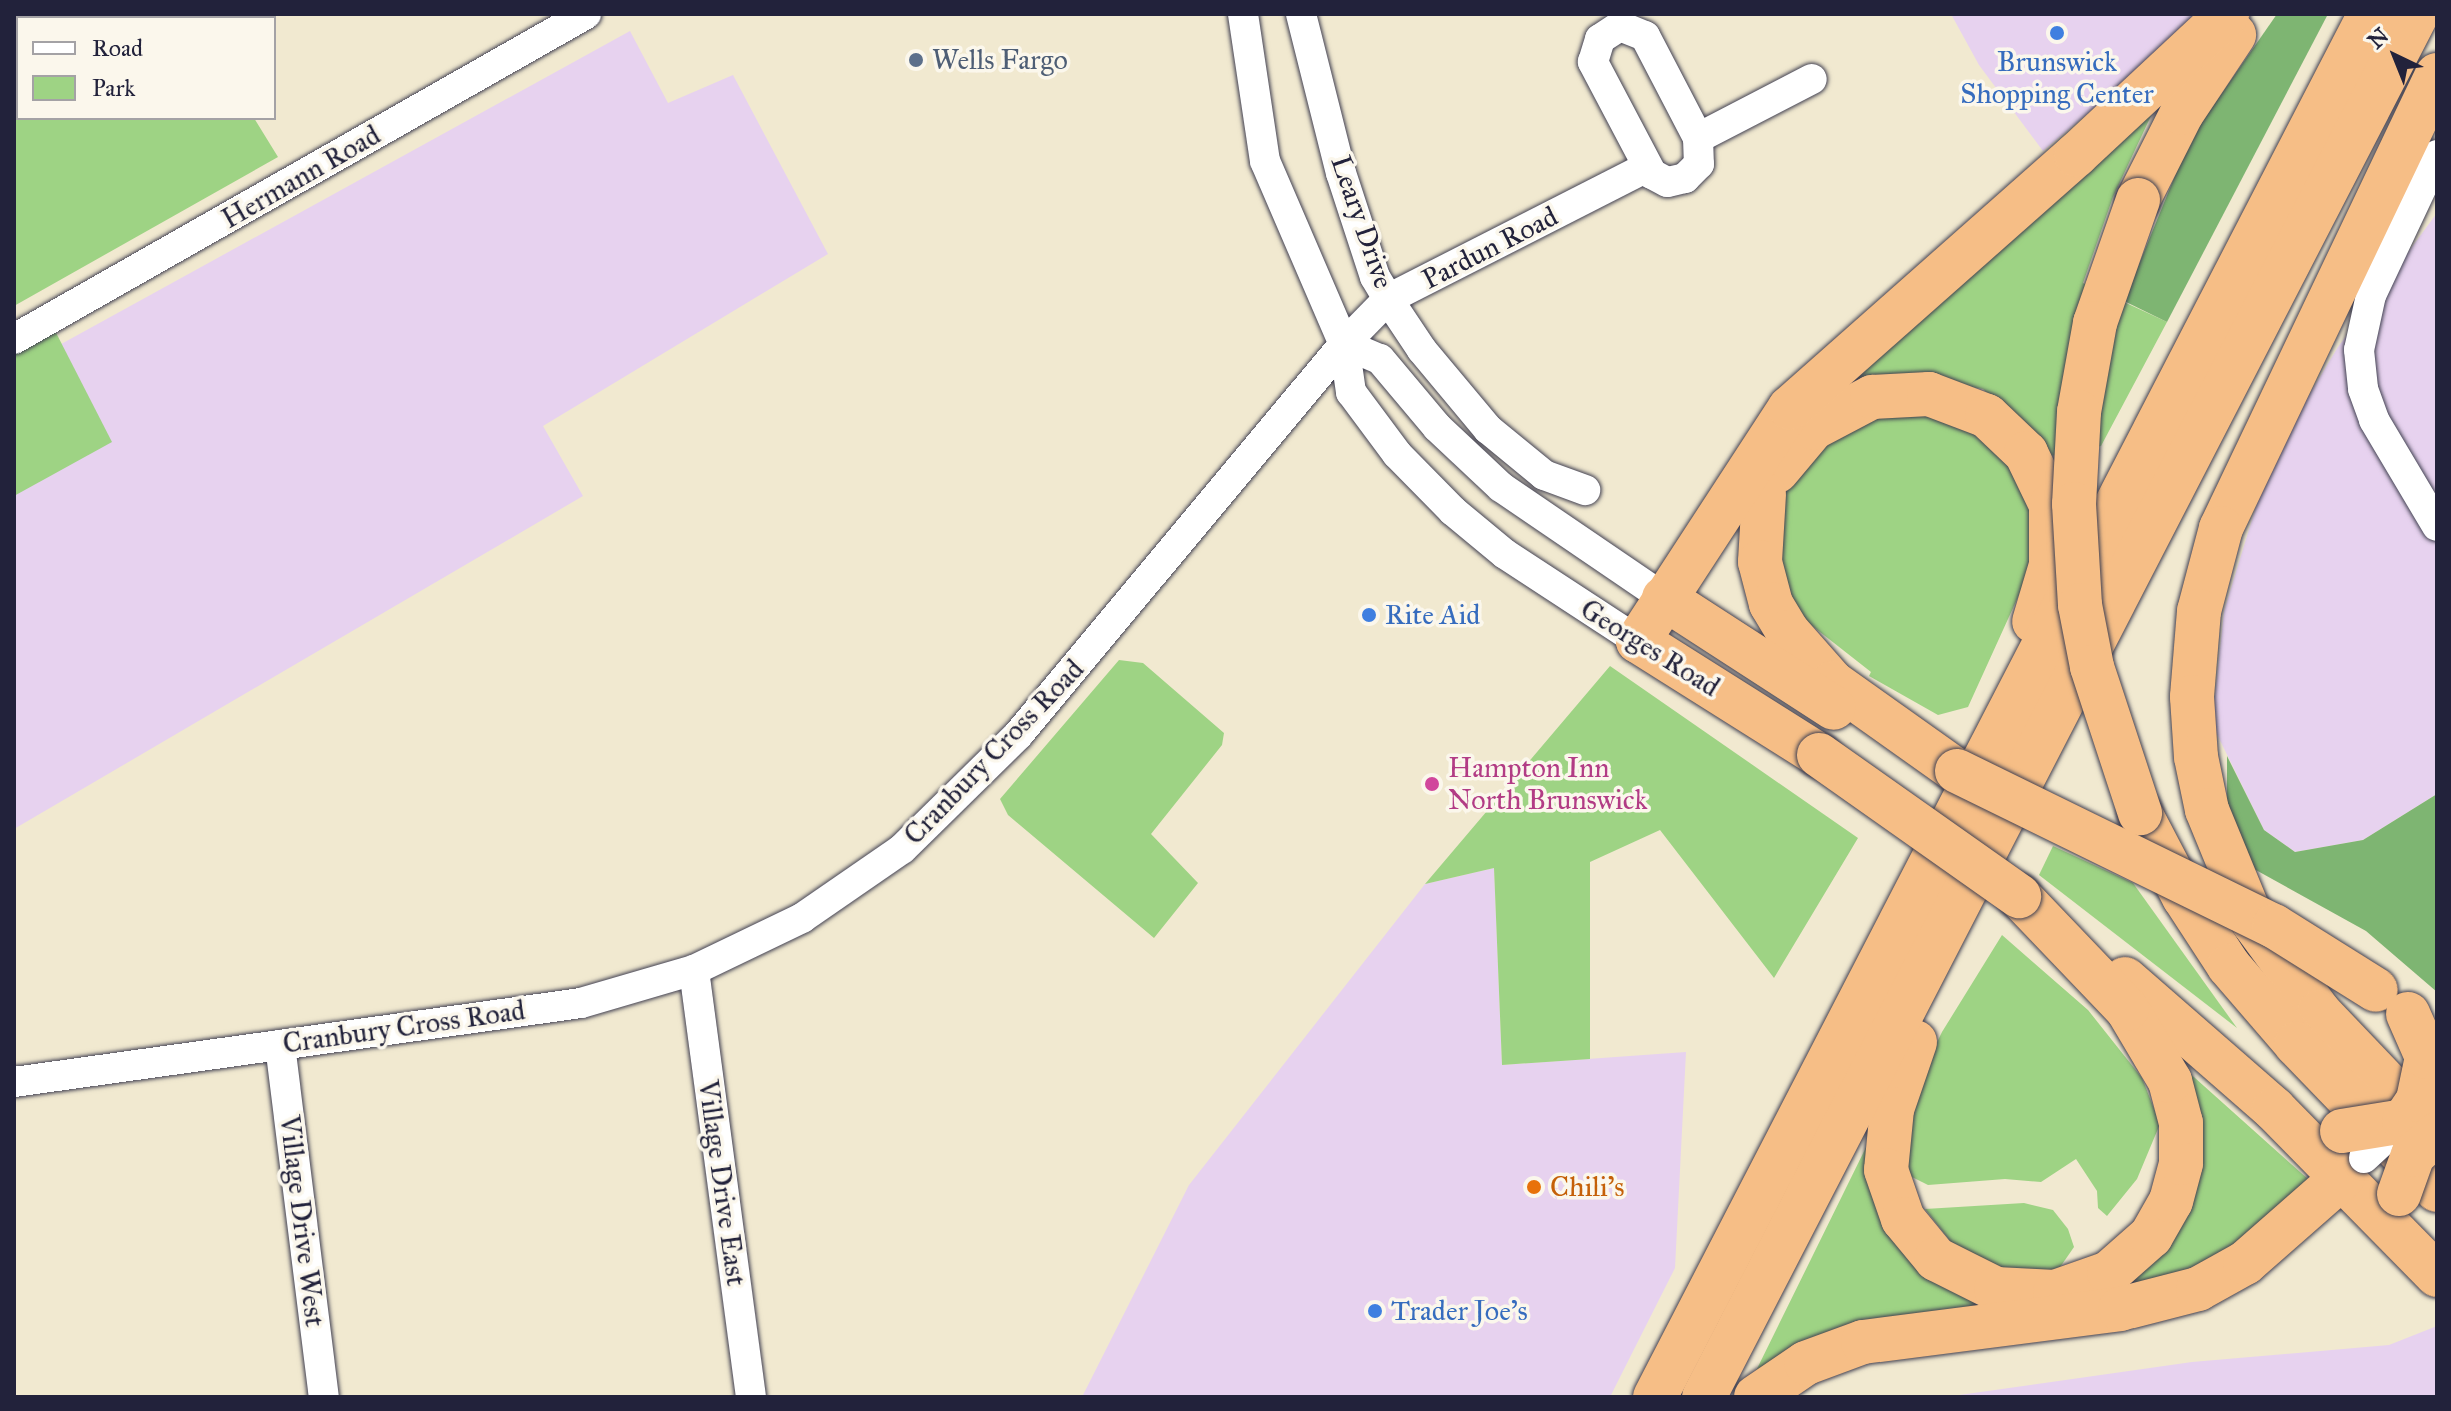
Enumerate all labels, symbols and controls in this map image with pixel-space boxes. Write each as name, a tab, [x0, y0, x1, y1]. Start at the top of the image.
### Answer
legend	[16, 16, 276, 120]
north arrow	[2355, 16, 2435, 96]
text: N	[2362, 22, 2394, 54]
marker: Brunswick Shopping Center	[2048, 24, 2066, 42]
text: Road	[92, 33, 143, 63]
place label: Wells Fargo	[932, 43, 1068, 77]
place label: Brunswick Shopping Center	[1960, 45, 2154, 111]
marker: Wells Fargo	[907, 51, 925, 69]
text: Park	[92, 73, 135, 103]
street label: Hermann Road	[216, 118, 386, 236]
street label: Leary Drive	[1324, 151, 1400, 293]
street label: Pardun Road	[1417, 200, 1563, 296]
street label: Georges Road	[1574, 592, 1726, 704]
place label: Rite Aid	[1385, 598, 1480, 632]
marker: Rite Aid	[1360, 606, 1378, 624]
street label: Cranbury Cross Road	[897, 652, 1091, 852]
place label: Hampton Inn North Brunswick	[1448, 751, 1648, 817]
marker: Hampton Inn North Brunswick	[1423, 775, 1441, 793]
street label: Cranbury Cross Road	[281, 993, 527, 1061]
street label: Village Drive East	[691, 1078, 753, 1288]
street label: Village Drive West	[272, 1113, 332, 1329]
place label: Chili's	[1550, 1170, 1625, 1204]
marker: Chili's	[1525, 1178, 1543, 1196]
place label: Trader Joe's	[1391, 1294, 1528, 1328]
marker: Trader Joe's	[1366, 1302, 1384, 1320]

